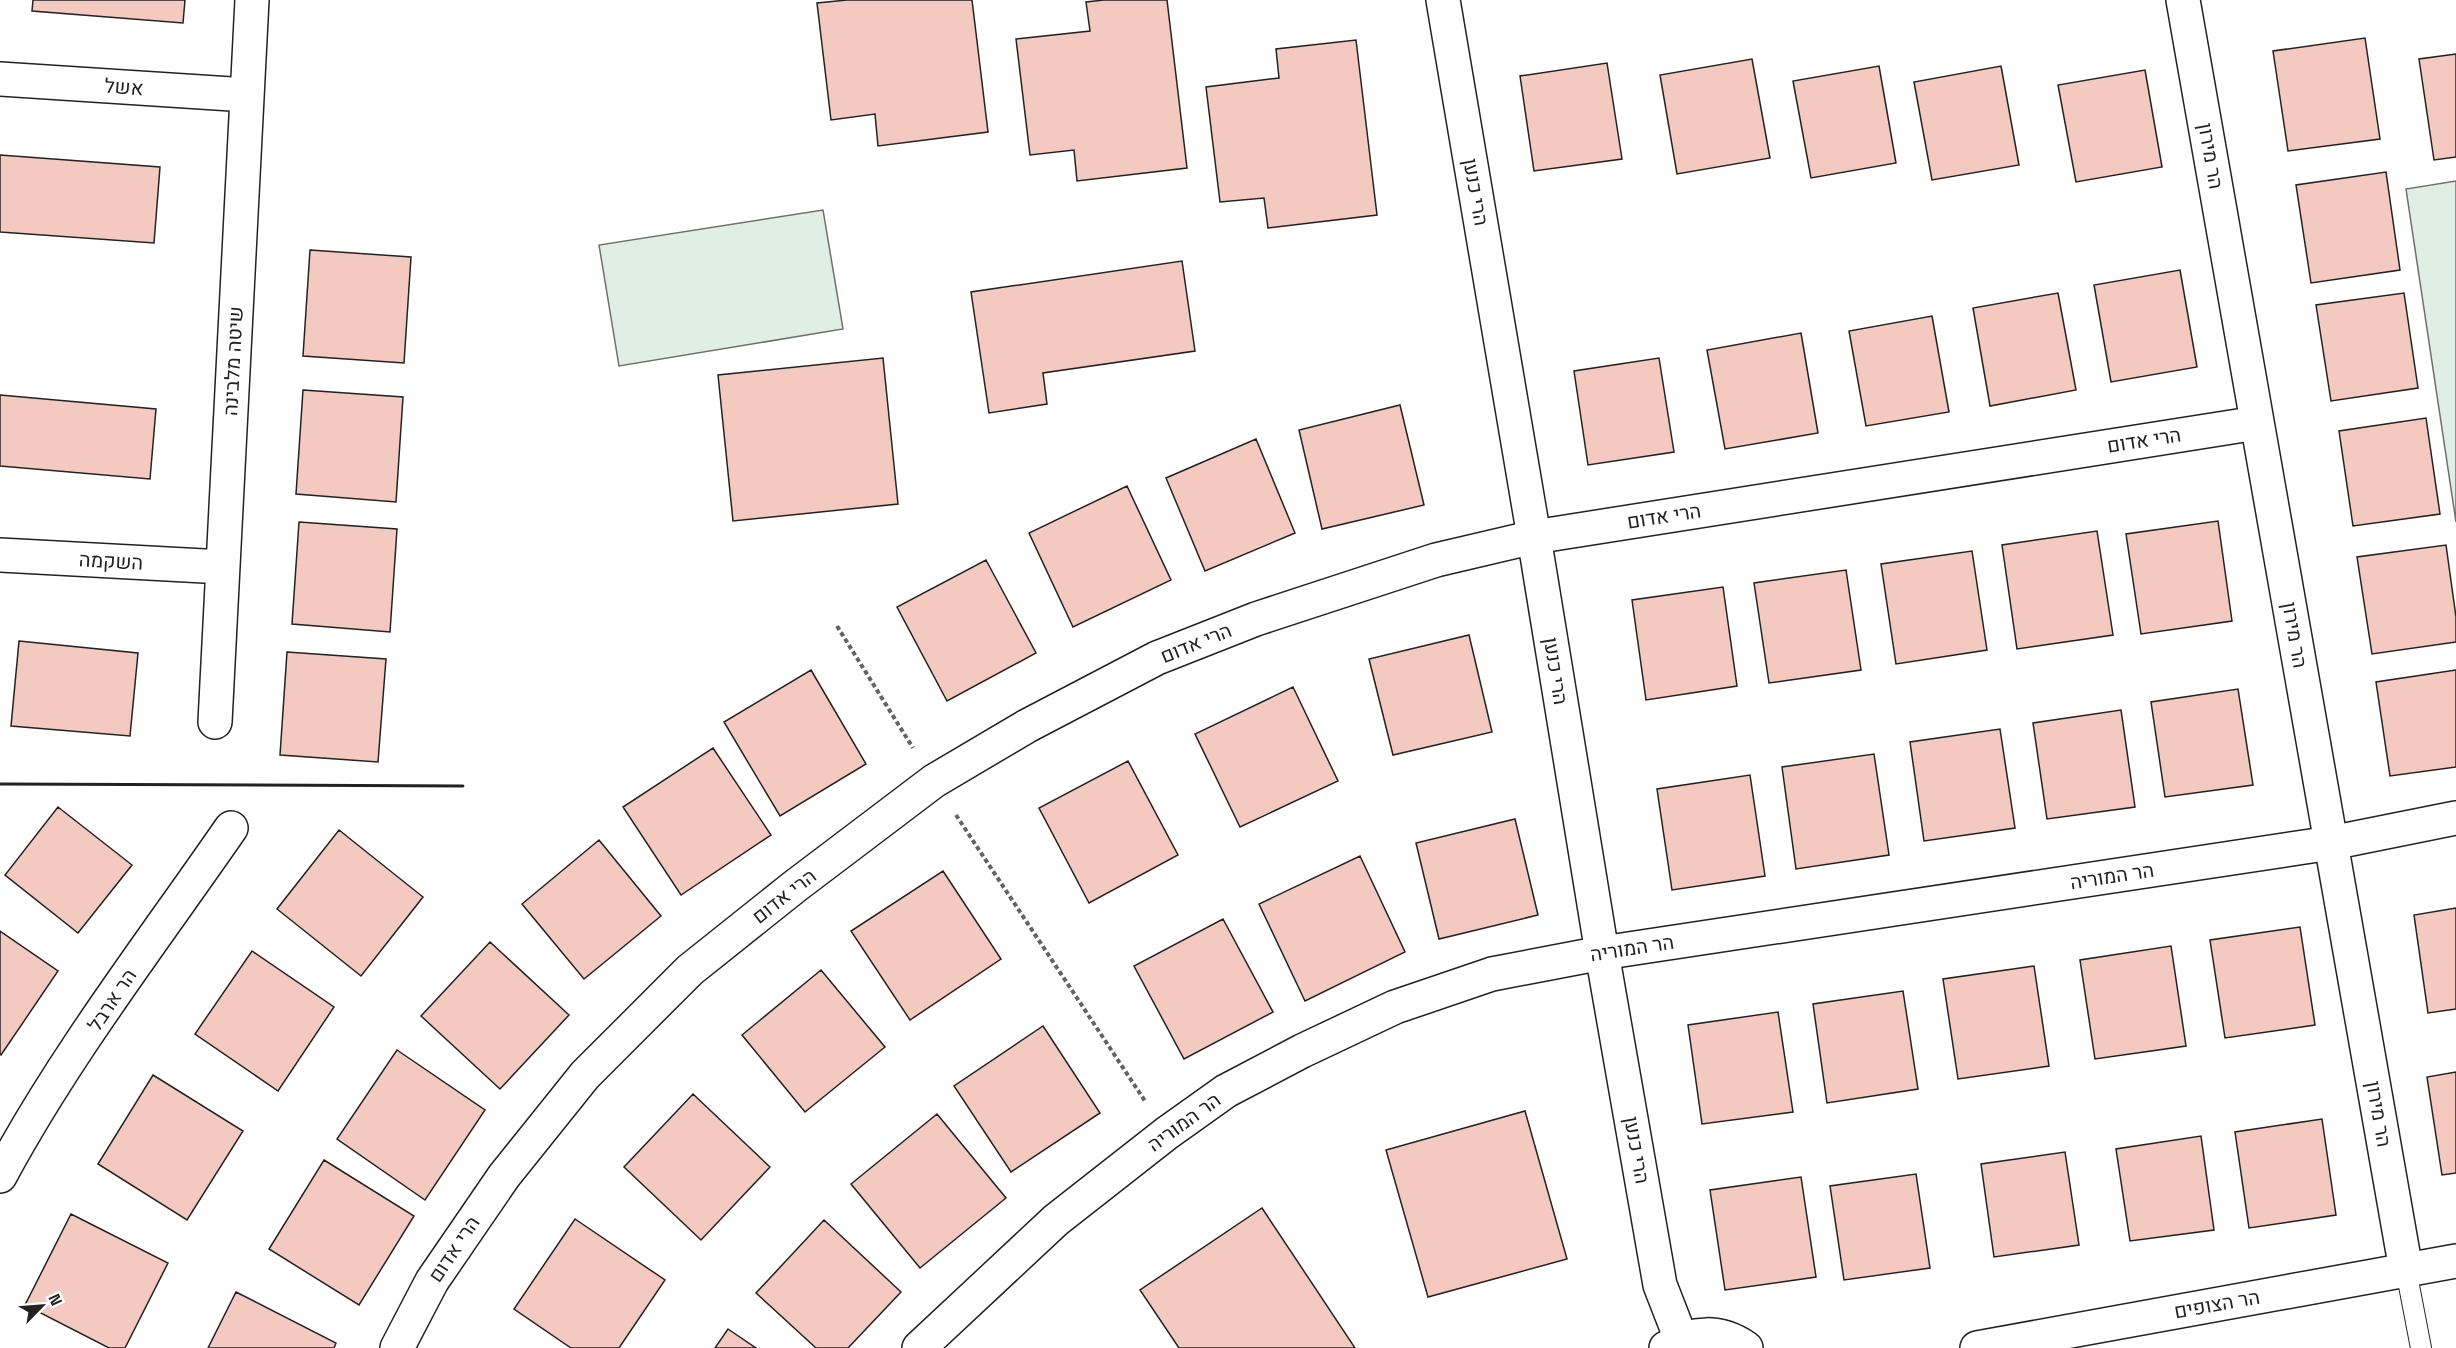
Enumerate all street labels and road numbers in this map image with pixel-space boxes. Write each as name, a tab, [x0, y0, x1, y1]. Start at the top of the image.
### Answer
street label: אשל	[104, 73, 144, 101]
street label: הר מירון	[2192, 121, 2230, 191]
street label: הרי כנען	[1457, 156, 1495, 228]
street label: שיטה מלבינה	[217, 306, 249, 416]
street label: הרי אדום	[2105, 421, 2183, 459]
street label: הרי אדום	[1625, 497, 1703, 535]
street label: השקמה	[78, 546, 144, 576]
street label: הר מירון	[2276, 600, 2314, 670]
street label: הרי אדום	[1157, 617, 1235, 669]
street label: הרי כנען	[1538, 635, 1574, 707]
street label: הר המוריה	[2068, 857, 2156, 895]
street label: הרי אדום	[747, 863, 821, 929]
street label: הר המוריה	[1588, 929, 1676, 967]
street label: הר ארבל	[82, 964, 142, 1036]
street label: הר מירון	[2360, 1079, 2398, 1149]
street label: הר המוריה	[1142, 1087, 1226, 1157]
street label: הרי כנען	[1618, 1114, 1656, 1186]
street label: הרי אדום	[422, 1211, 486, 1287]
street label: הר הצופים	[2172, 1284, 2262, 1324]

